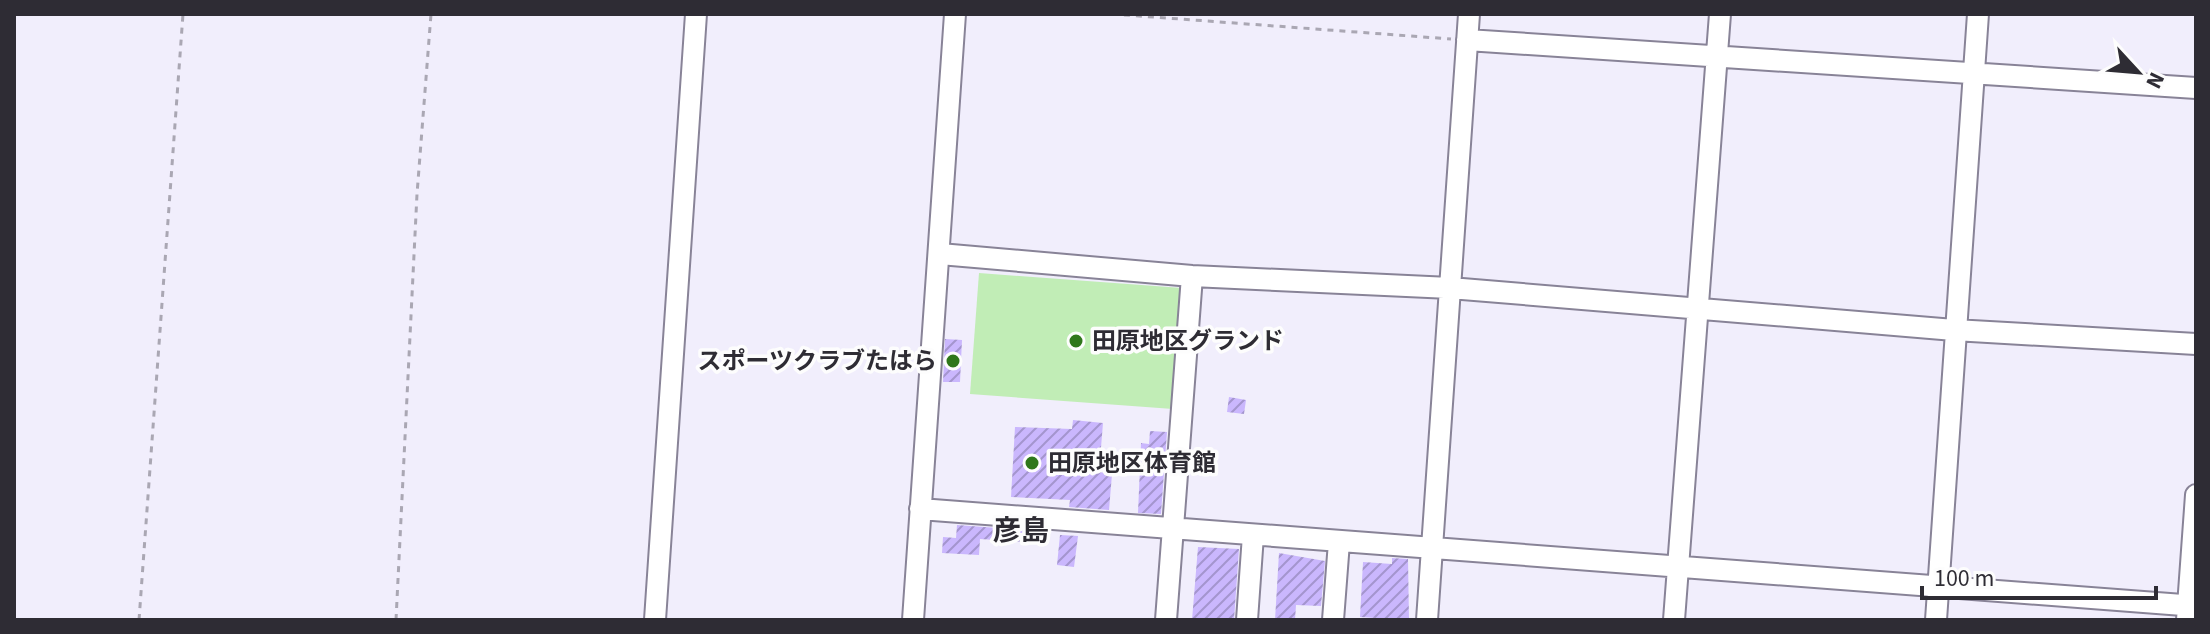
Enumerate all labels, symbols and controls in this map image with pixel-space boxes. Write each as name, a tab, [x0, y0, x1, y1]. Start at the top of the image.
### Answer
north arrow	[2098, 32, 2178, 112]
text: N	[2137, 67, 2173, 94]
place label: 田原地区グランド	[1092, 324, 1284, 359]
marker: 田原地区グランド	[1067, 332, 1085, 350]
place label: スポーツクラブたはら	[697, 344, 937, 379]
marker: スポーツクラブたはら	[944, 352, 962, 370]
place label: 田原地区体育館	[1048, 446, 1216, 481]
marker: 田原地区体育館	[1023, 454, 1041, 472]
district label: 彦島	[993, 511, 1049, 551]
scale bar	[1922, 550, 2156, 600]
text: 100 m	[1934, 561, 1994, 596]

